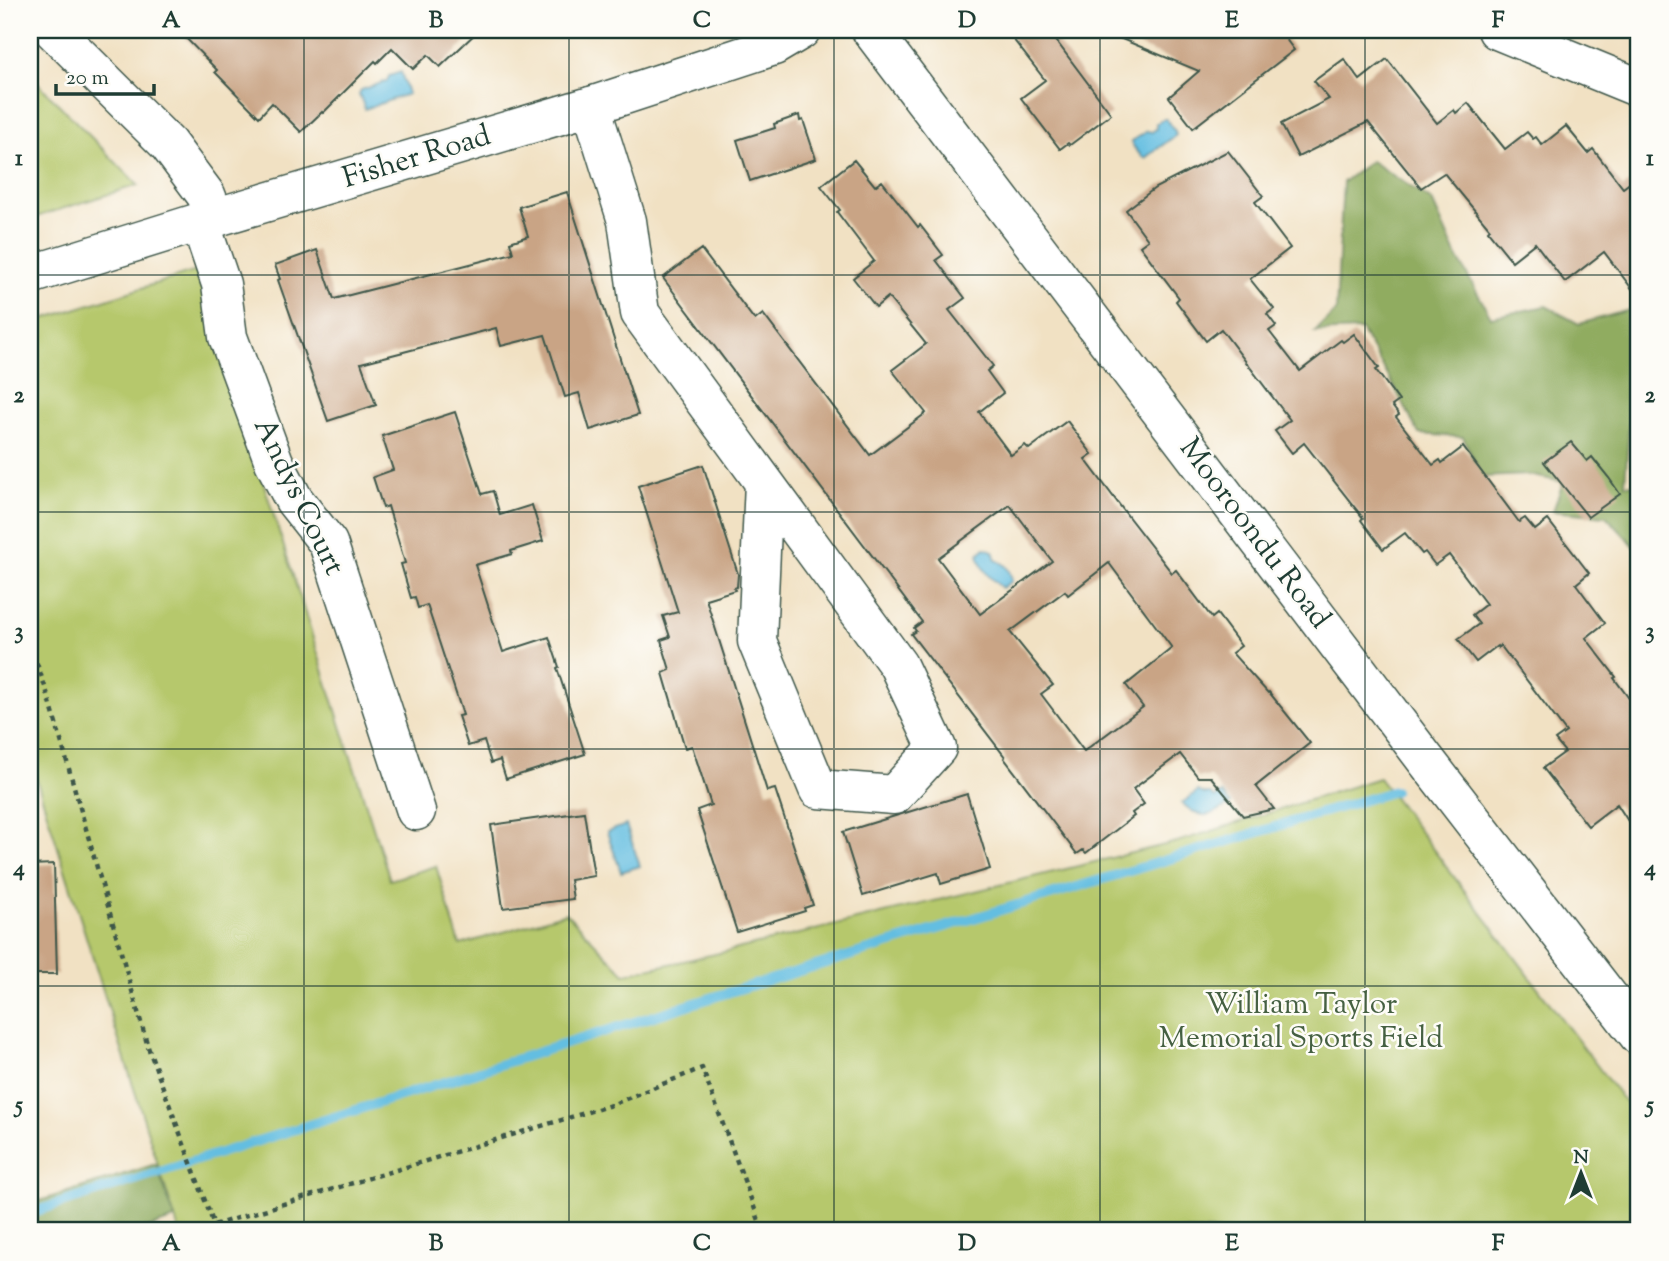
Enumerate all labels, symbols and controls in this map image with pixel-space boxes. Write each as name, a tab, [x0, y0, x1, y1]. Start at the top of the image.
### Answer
text: A	[162, 5, 181, 38]
text: B	[429, 5, 444, 38]
text: C	[693, 5, 711, 38]
text: D	[958, 5, 976, 38]
text: E	[1225, 5, 1239, 38]
text: F	[1492, 5, 1505, 38]
scale bar	[56, 52, 154, 96]
text: 20 m	[66, 64, 109, 94]
street label: Fisher Road	[338, 115, 496, 201]
text: 1	[15, 143, 23, 176]
text: 1	[1646, 143, 1654, 176]
text: 2	[14, 380, 25, 413]
text: 2	[1645, 380, 1656, 413]
street label: Andys Court	[241, 411, 355, 583]
street label: Mooroondu Road	[1168, 430, 1340, 639]
text: 3	[14, 616, 24, 649]
text: 3	[1645, 616, 1655, 649]
text: 4	[12, 853, 25, 886]
text: 4	[1643, 853, 1656, 886]
park label: William Taylor Memorial Sports Field	[1159, 984, 1443, 1061]
text: 5	[13, 1090, 23, 1123]
text: 5	[1644, 1090, 1654, 1123]
north arrow	[1546, 1138, 1616, 1208]
text: N	[1573, 1145, 1589, 1172]
text: A	[162, 1228, 181, 1261]
text: B	[429, 1228, 444, 1261]
text: C	[693, 1228, 711, 1261]
text: D	[958, 1228, 976, 1261]
text: E	[1225, 1228, 1239, 1261]
text: F	[1492, 1228, 1505, 1261]

